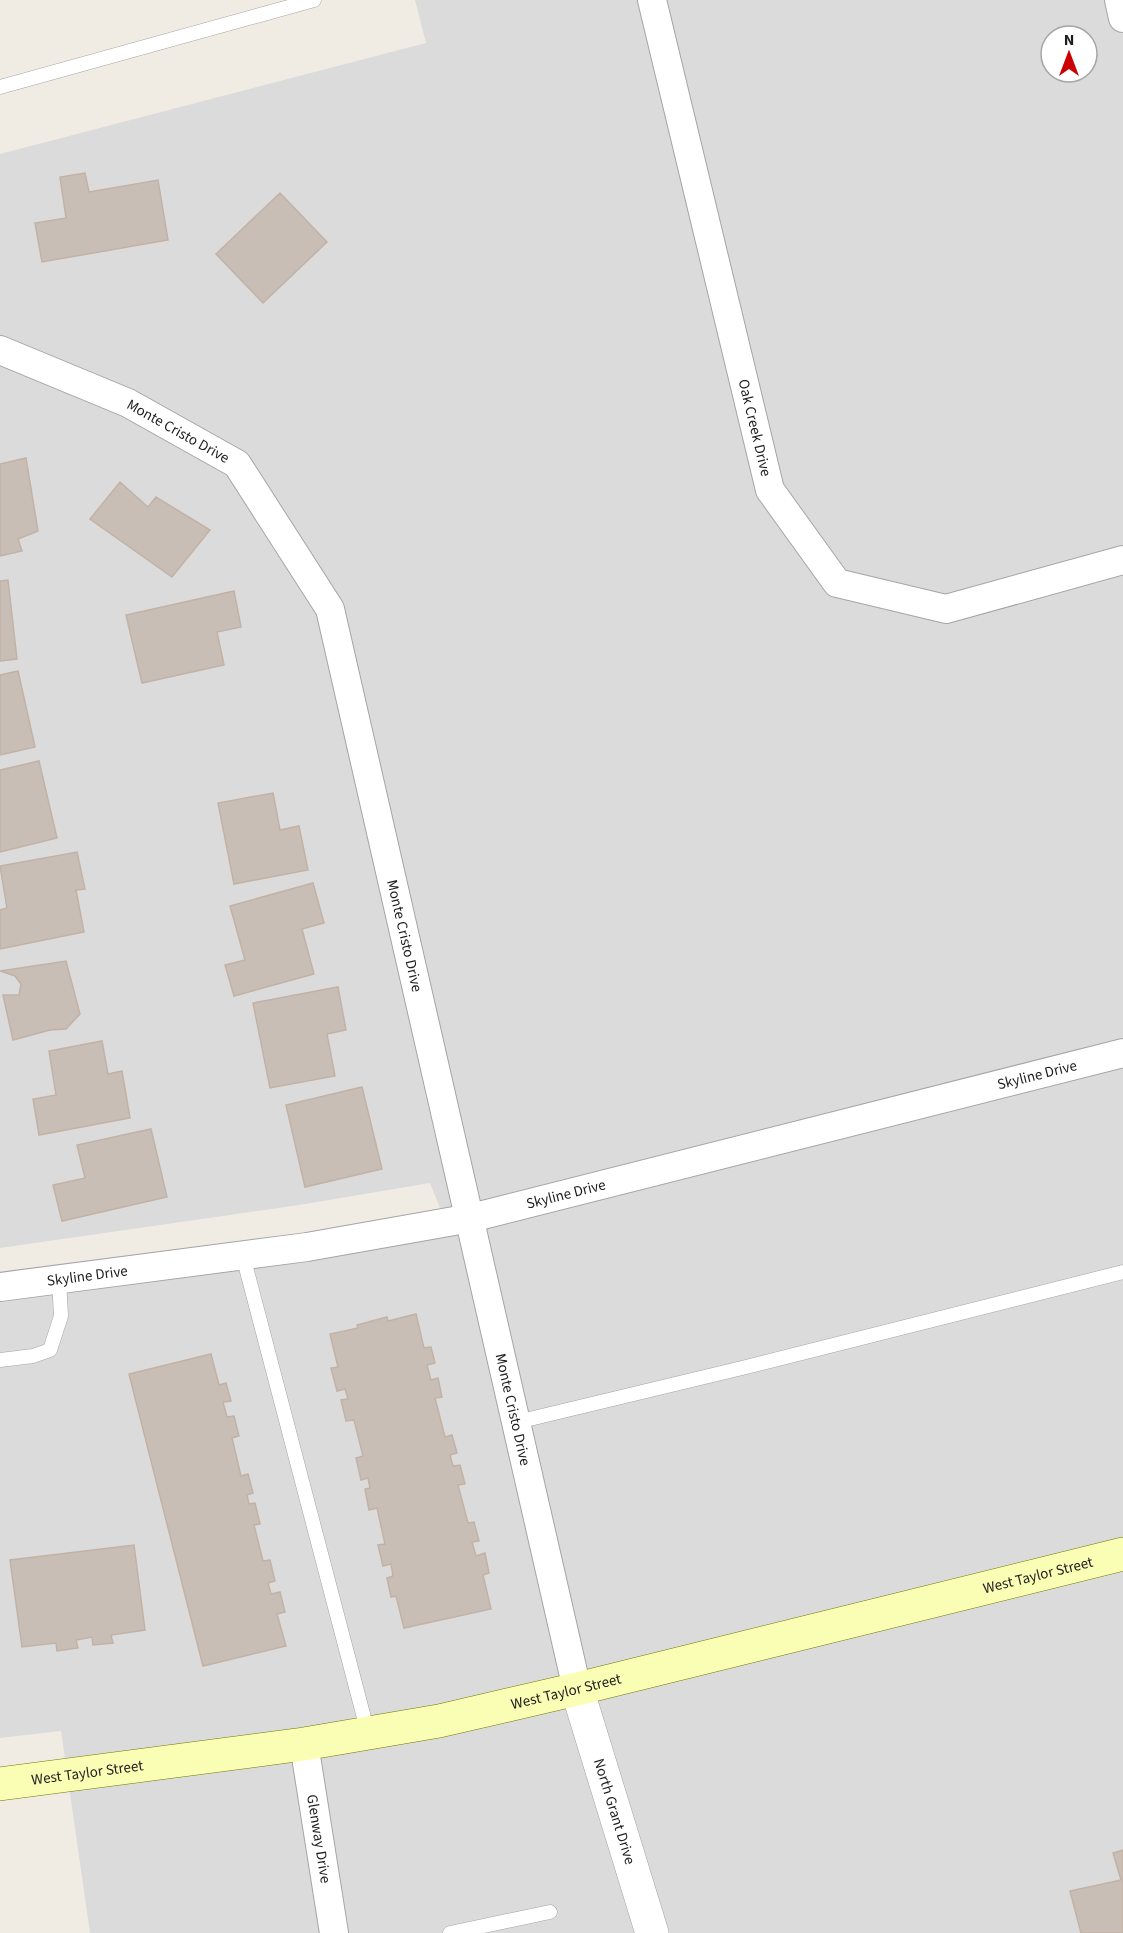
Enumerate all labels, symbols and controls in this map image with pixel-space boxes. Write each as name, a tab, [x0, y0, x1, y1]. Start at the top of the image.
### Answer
north arrow	[1039, 24, 1099, 84]
text: N	[1064, 29, 1074, 51]
street label: Oak Creek Drive	[733, 377, 777, 479]
street label: Monte Cristo Drive	[123, 394, 233, 468]
street label: Monte Cristo Drive	[382, 878, 428, 994]
street label: Skyline Drive	[995, 1055, 1079, 1095]
street label: Skyline Drive	[524, 1174, 608, 1214]
street label: Skyline Drive	[46, 1260, 129, 1291]
street label: Monte Cristo Drive	[490, 1351, 536, 1468]
street label: West Taylor Street	[981, 1551, 1095, 1599]
street label: West Taylor Street	[509, 1668, 623, 1714]
street label: West Taylor Street	[30, 1755, 144, 1790]
street label: North Grant Drive	[588, 1756, 641, 1867]
street label: Glenway Drive	[302, 1793, 336, 1885]

